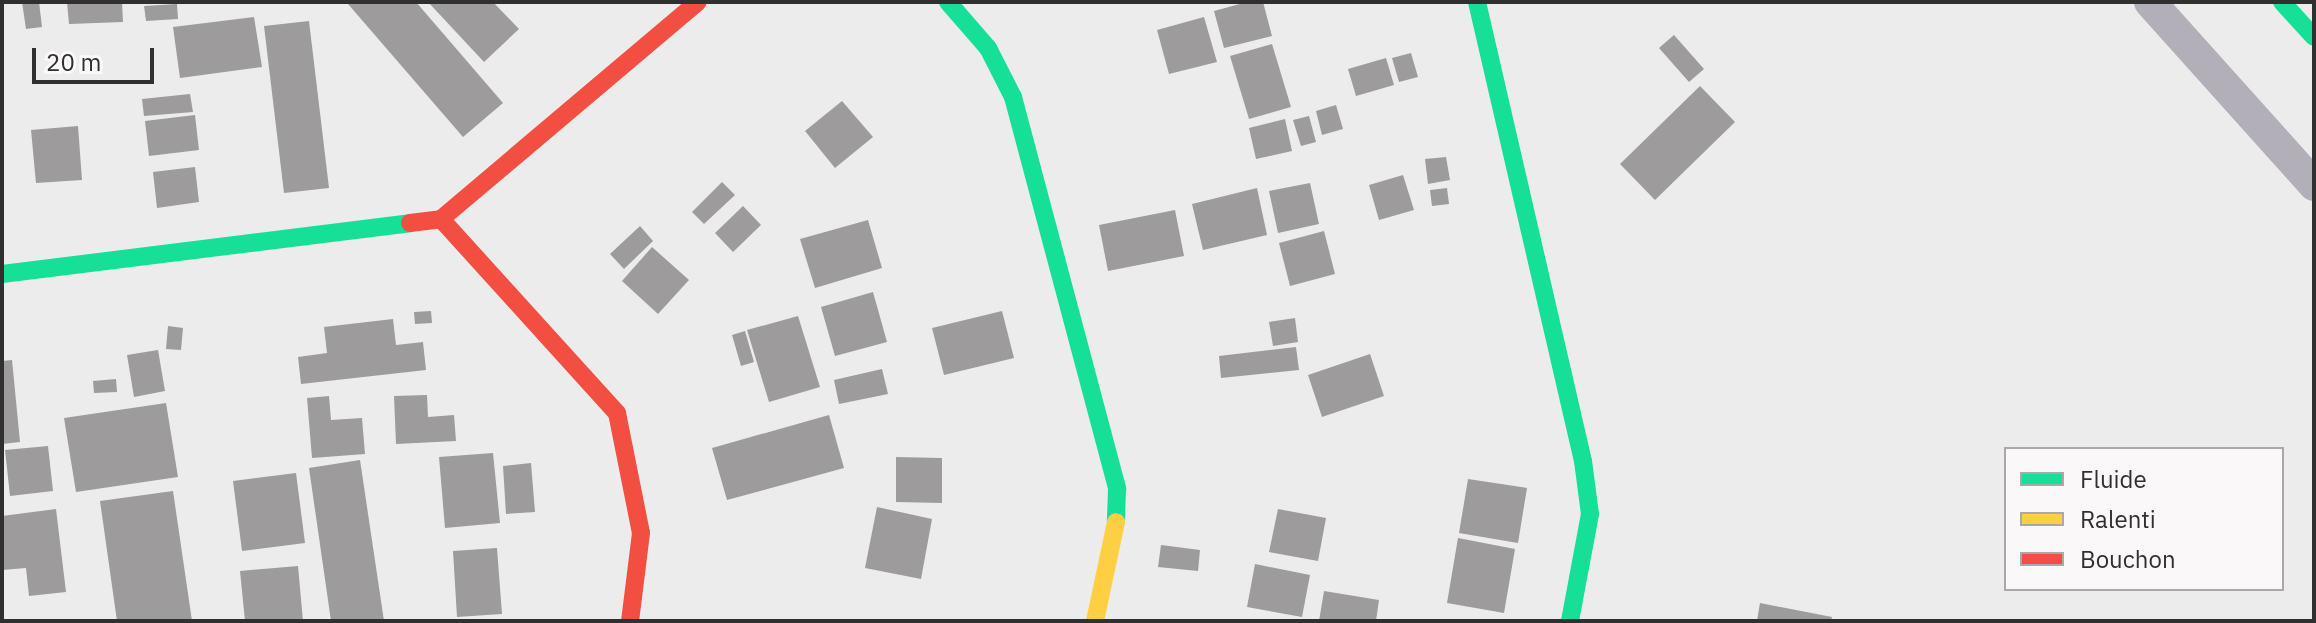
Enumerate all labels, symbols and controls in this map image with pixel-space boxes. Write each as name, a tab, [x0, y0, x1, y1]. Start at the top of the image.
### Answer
scale bar	[36, 32, 158, 82]
text: 20 m	[46, 46, 101, 78]
legend	[2004, 447, 2284, 591]
text: Fluide	[2080, 463, 2147, 495]
text: Ralenti	[2080, 503, 2156, 535]
text: Bouchon	[2080, 543, 2176, 575]

